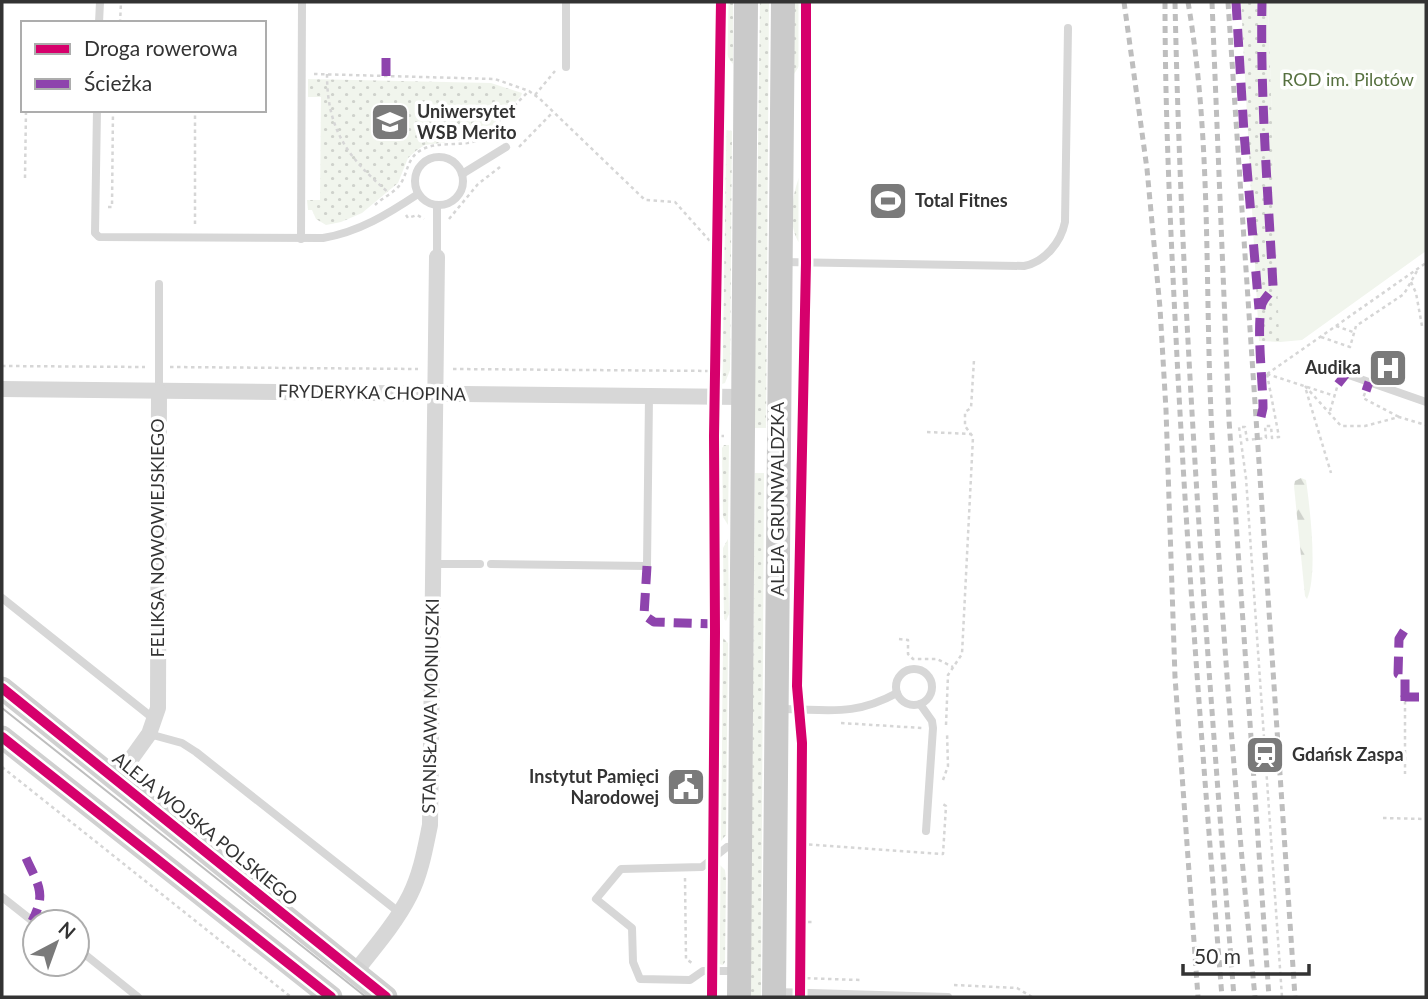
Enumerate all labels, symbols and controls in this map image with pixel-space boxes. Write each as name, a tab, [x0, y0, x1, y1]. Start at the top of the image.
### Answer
legend	[21, 21, 266, 112]
text: Droga rowerowa	[84, 35, 238, 60]
park label: ROD im. Pilotów	[1282, 68, 1414, 90]
text: Ścieżka	[84, 70, 152, 95]
place label: Uniwersytet WSB Merito	[417, 100, 516, 143]
school or university icon: Uniwersytet WSB Merito	[369, 101, 411, 143]
sports icon: Total Fitnes	[867, 180, 909, 222]
place label: Total Fitnes	[915, 189, 1008, 211]
hospital icon: Audika	[1367, 347, 1409, 389]
place label: Audika	[1304, 356, 1361, 378]
street label: FRYDERYKA CHOPINA	[278, 379, 467, 405]
street label: ALEJA GRUNWALDZKA	[766, 401, 788, 596]
street label: FELIKSA NOWOWIEJSKIEGO	[146, 418, 168, 658]
street label: STANISŁAWA MONIUSZKI	[417, 598, 443, 814]
station icon: Gdańsk Zaspa	[1244, 734, 1286, 776]
place label: Gdańsk Zaspa	[1292, 743, 1404, 765]
street label: ALEJA WOJSKA POLSKIEGO	[109, 747, 303, 910]
place label: Instytut Pamięci Narodowej	[529, 765, 659, 808]
public building icon: Instytut Pamięci Narodowej	[665, 766, 707, 808]
north arrow	[21, 908, 91, 978]
text: N	[54, 916, 81, 943]
scale bar	[1183, 932, 1309, 976]
text: 50 m	[1194, 943, 1241, 968]

